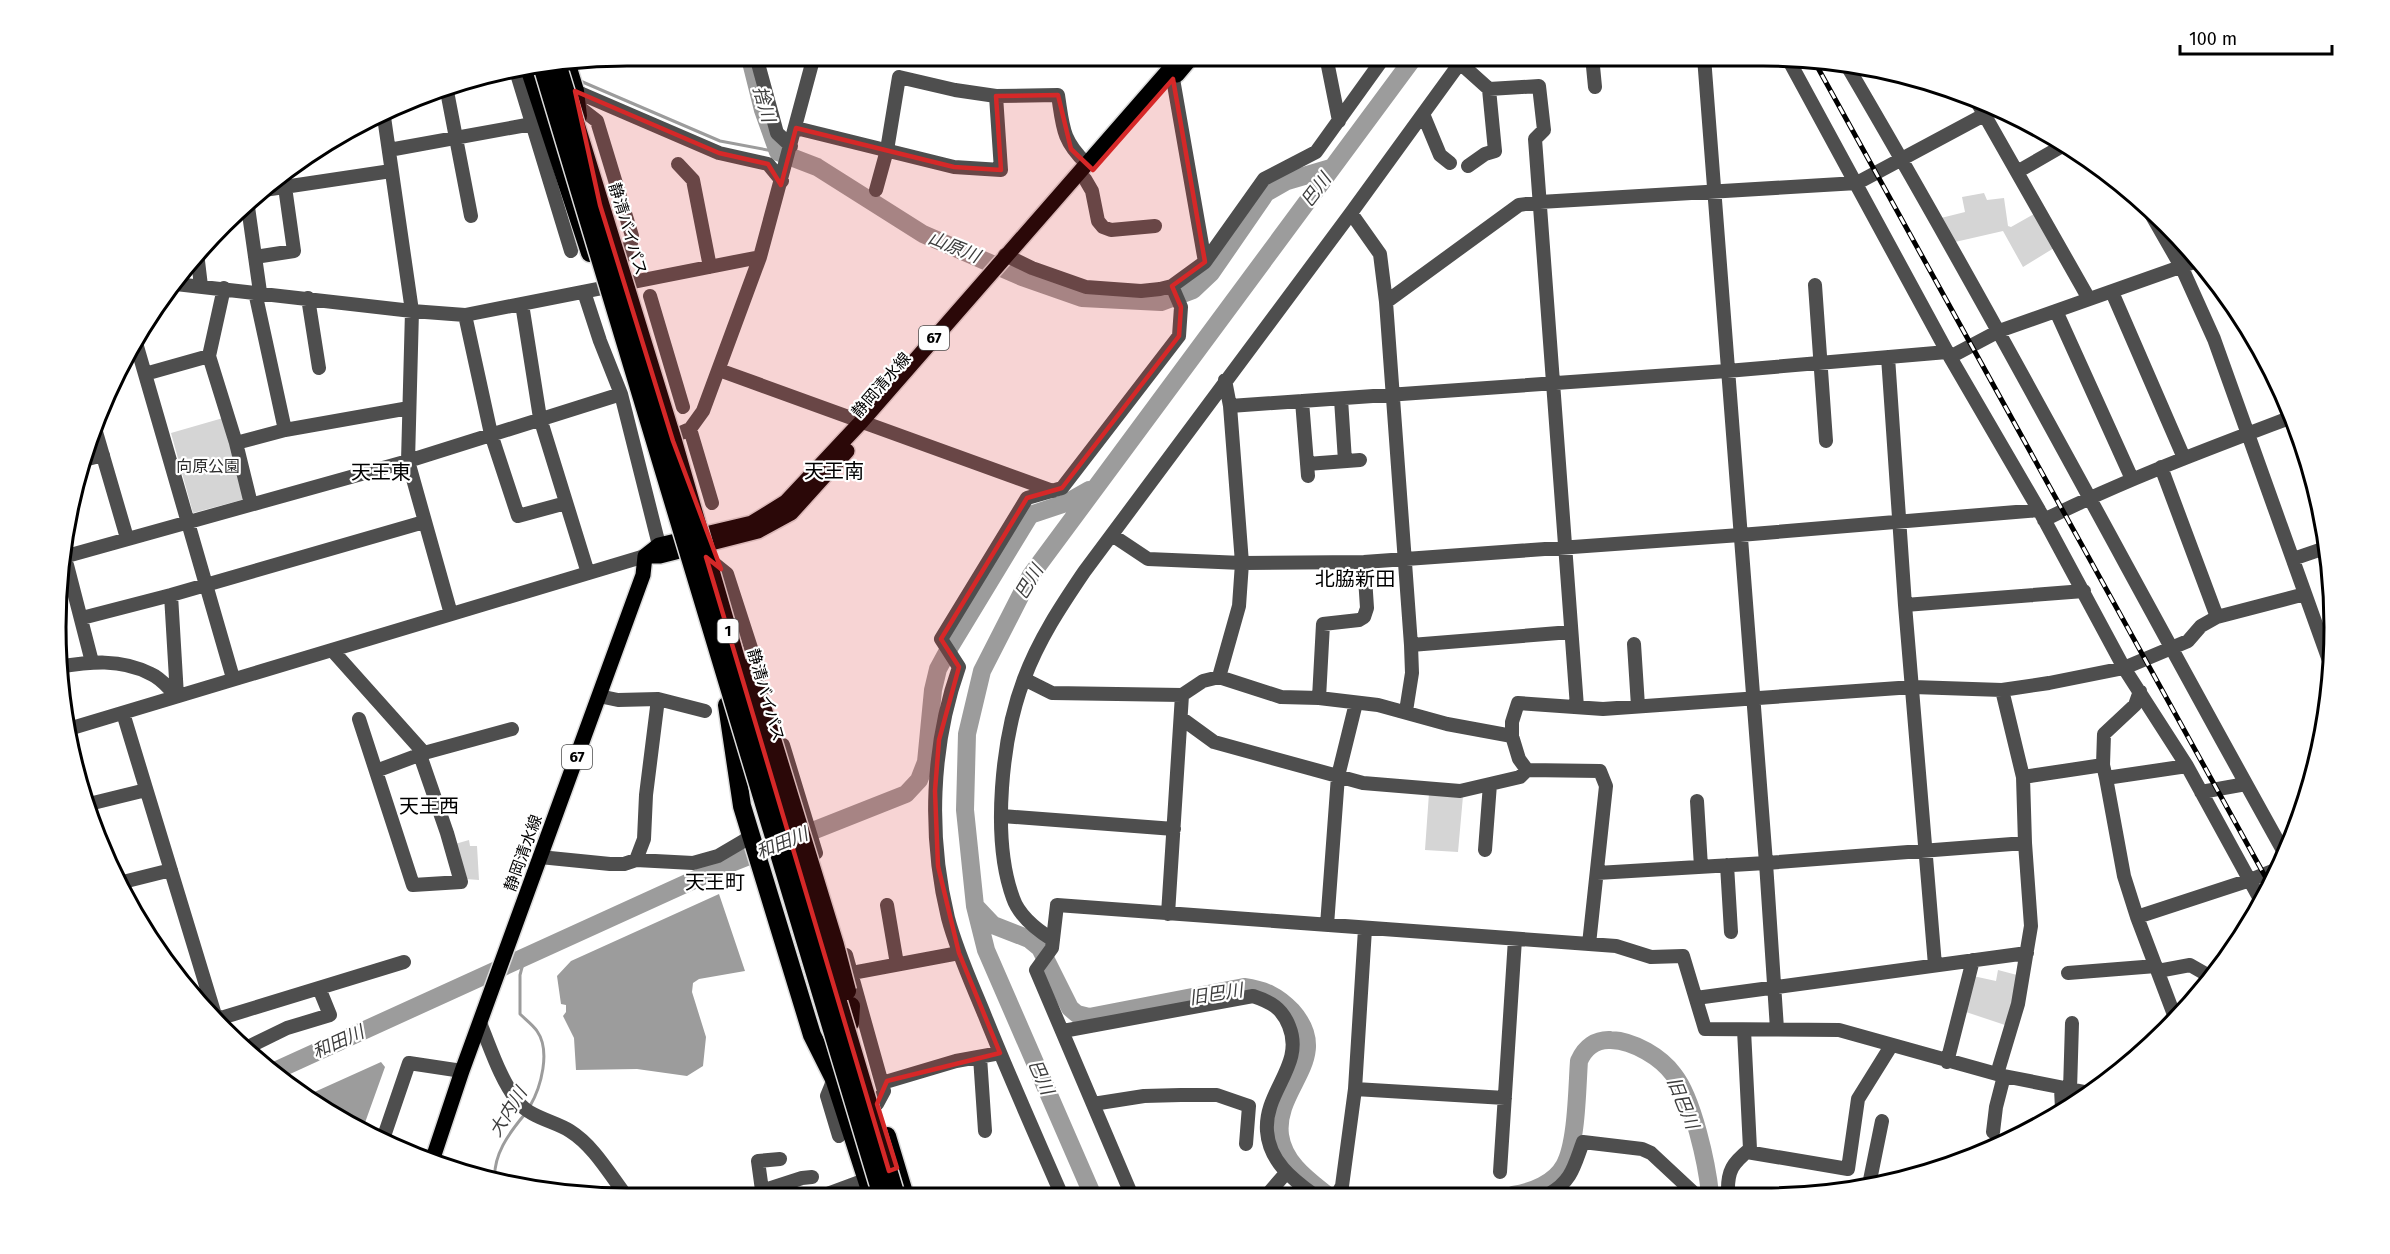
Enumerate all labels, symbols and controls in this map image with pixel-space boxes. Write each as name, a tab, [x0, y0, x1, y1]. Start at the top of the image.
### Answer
scale bar	[2180, 18, 2332, 56]
text: 100 m	[2189, 28, 2237, 50]
water label: 捨川	[748, 84, 780, 126]
water label: 巴川	[1296, 167, 1337, 211]
street label: 静清バイパス	[605, 180, 651, 278]
water label: 山原川	[925, 227, 985, 268]
road number: 67	[919, 326, 949, 350]
street label: 静岡清水線	[848, 349, 914, 421]
park label: 向原公園	[176, 457, 240, 476]
district label: 天王南	[804, 459, 864, 483]
district label: 天王東	[351, 460, 411, 484]
water label: 巴川	[1010, 559, 1049, 603]
district label: 北脇新田	[1315, 567, 1395, 591]
road number: 1	[718, 619, 738, 643]
street label: 静清バイパス	[744, 646, 788, 744]
road number: 67	[562, 745, 592, 769]
district label: 天王西	[399, 794, 459, 818]
street label: 静岡清水線	[500, 812, 546, 894]
water label: 和田川	[753, 822, 813, 863]
district label: 天王町	[685, 870, 745, 894]
water label: 旧巴川	[1188, 979, 1246, 1009]
water label: 和田川	[309, 1020, 369, 1063]
water label: 巴川	[1024, 1056, 1059, 1100]
water label: 旧巴川	[1663, 1074, 1704, 1134]
water label: 大内川	[484, 1082, 533, 1141]

